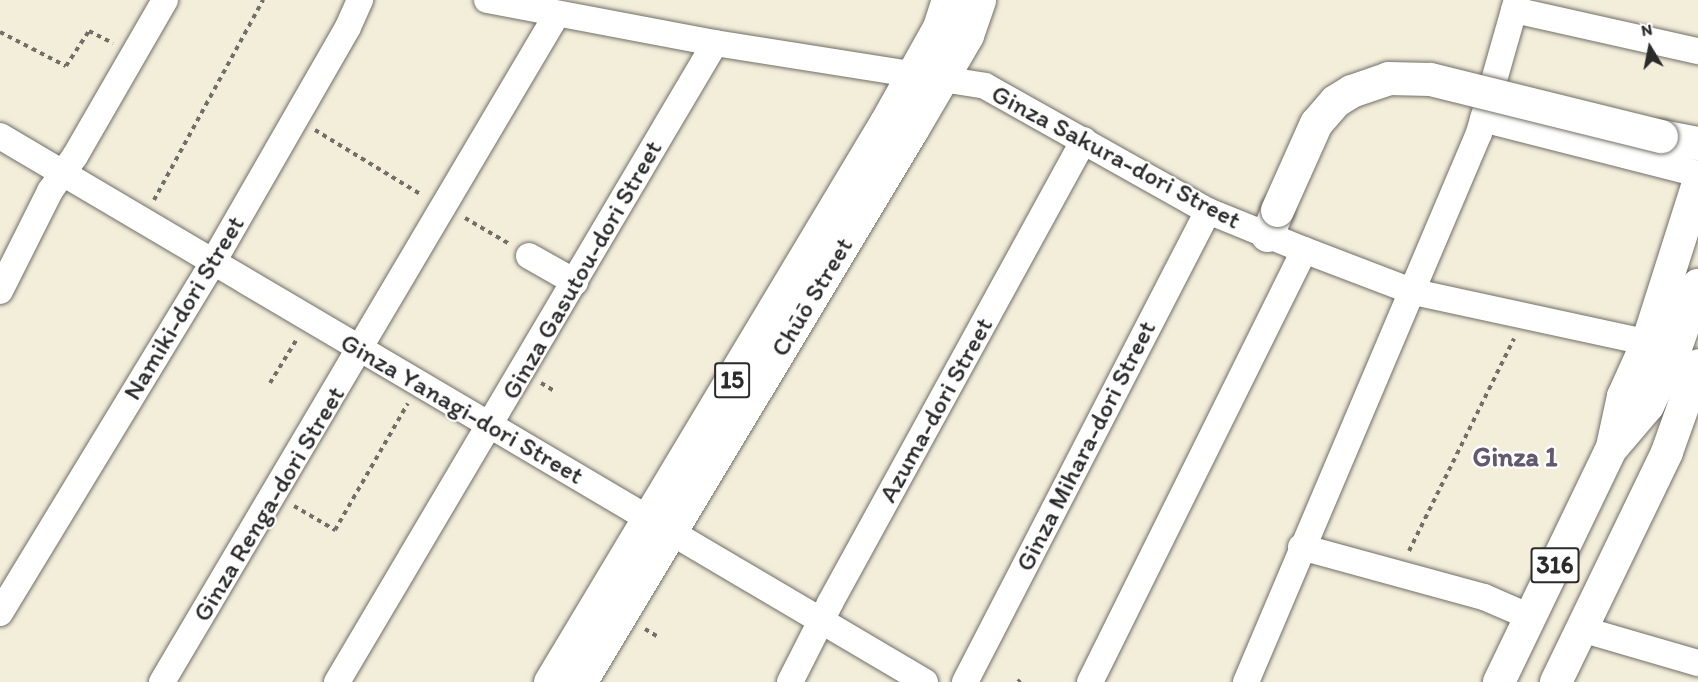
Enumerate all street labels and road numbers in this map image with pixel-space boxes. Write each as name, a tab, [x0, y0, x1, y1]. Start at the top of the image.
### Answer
street label: Ginza Sakura-dori Street	[986, 78, 1246, 236]
street label: Ginza Gasutou-dori Street	[495, 135, 669, 405]
street label: Namiki-dori Street	[117, 210, 251, 406]
street label: Chūō Street	[764, 232, 860, 362]
street label: Azuma-dori Street	[872, 312, 1000, 508]
street label: Ginza Mihara-dori Street	[1009, 316, 1163, 576]
street label: Ginza Yanagi-dori Street	[336, 327, 588, 491]
road number: 15	[714, 359, 750, 401]
street label: Ginza Renga-dori Street	[187, 381, 351, 627]
road number: 316	[1530, 544, 1580, 586]

